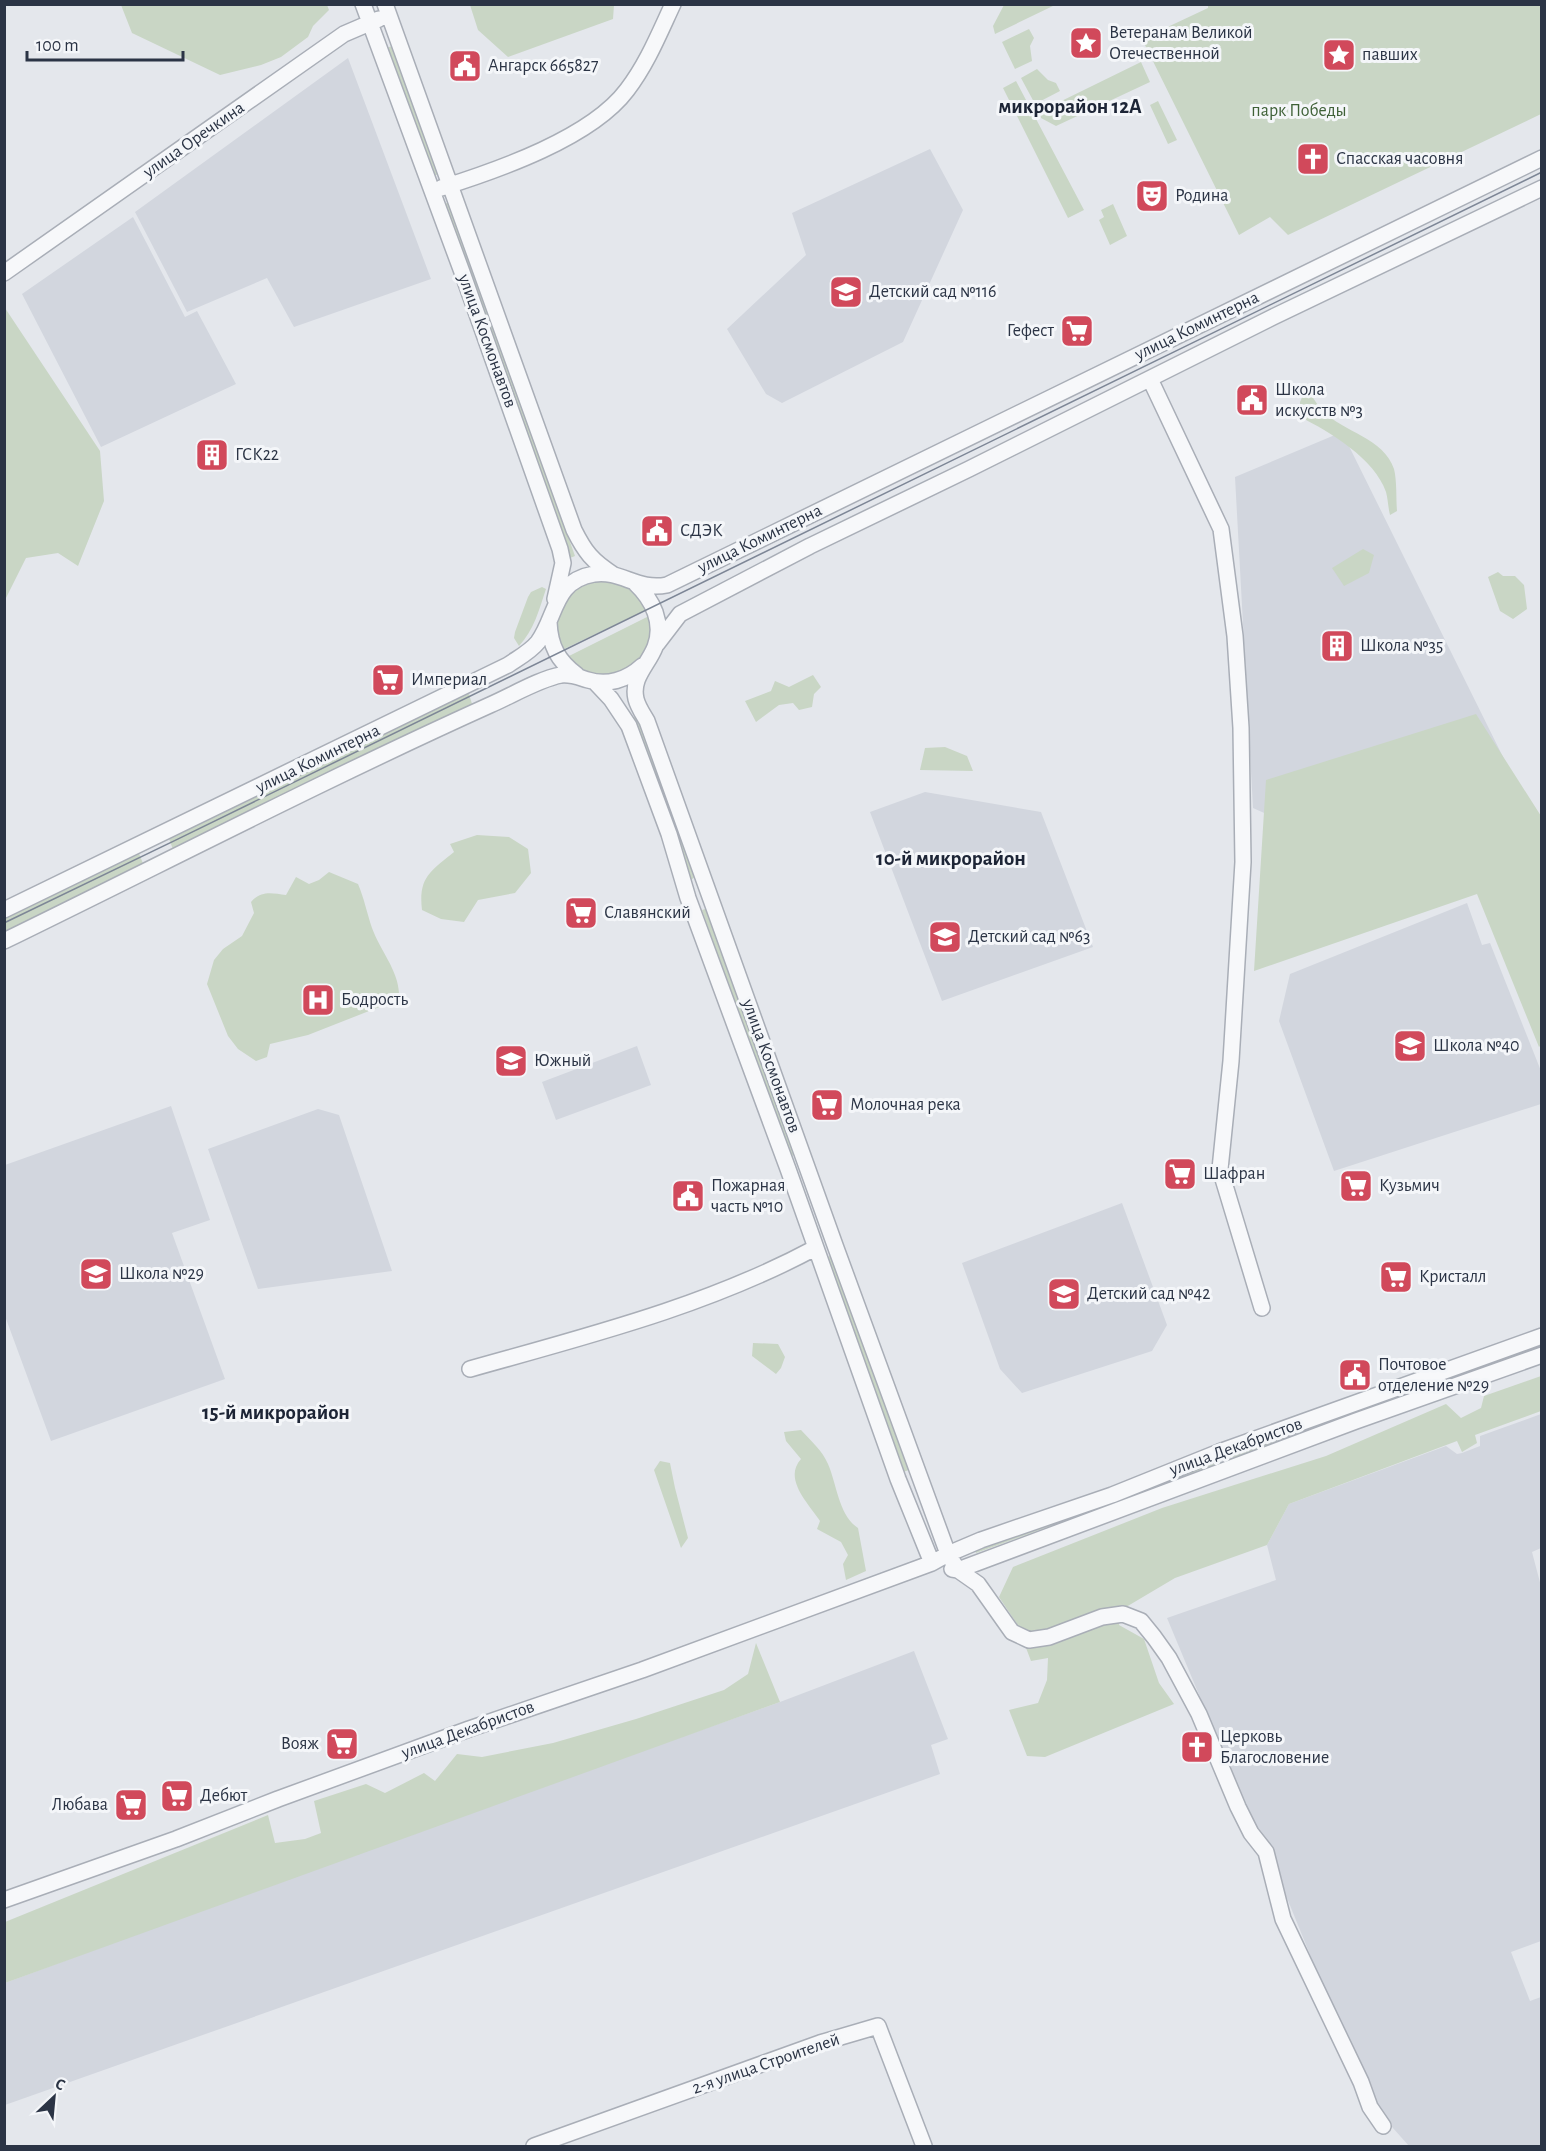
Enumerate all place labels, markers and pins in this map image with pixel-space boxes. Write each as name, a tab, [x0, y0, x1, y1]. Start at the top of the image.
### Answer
place label: Ветеранам Великой Отечественной	[1109, 24, 1253, 63]
place icon: Ветеранам Великой Отечественной	[1068, 25, 1104, 61]
place icon: павших	[1321, 37, 1357, 73]
place label: павших	[1362, 46, 1418, 64]
public building icon: Ангарск 665827	[447, 48, 483, 84]
place label: Ангарск 665827	[488, 57, 598, 75]
church icon: Спасская часовня	[1295, 141, 1331, 177]
place label: Спасская часовня	[1336, 150, 1463, 168]
theatre icon: Родина	[1134, 178, 1170, 214]
place label: Родина	[1175, 187, 1229, 205]
school or university icon: Детский сад №116	[828, 274, 864, 310]
place label: Детский сад №116	[869, 283, 996, 301]
supermarket icon: Гефест	[1059, 313, 1095, 349]
place label: Гефест	[1007, 322, 1055, 340]
place label: Школа искусств №3	[1275, 381, 1363, 420]
public building icon: Школа искусств №3	[1234, 382, 1270, 418]
building icon: ГСК22	[194, 437, 230, 473]
place label: ГСК22	[235, 446, 279, 464]
public building icon: СДЭК	[639, 513, 675, 549]
place label: СДЭК	[680, 522, 723, 540]
building icon: Школа №35	[1319, 628, 1355, 664]
place label: Школа №35	[1360, 637, 1443, 655]
supermarket icon: Империал	[370, 662, 406, 698]
place label: Империал	[411, 671, 487, 689]
supermarket icon: Славянский	[563, 895, 599, 931]
place label: Славянский	[604, 904, 691, 922]
school or university icon: Детский сад №63	[927, 919, 963, 955]
place label: Детский сад №63	[968, 928, 1090, 946]
hospital icon: Бодрость	[300, 982, 336, 1018]
place label: Бодрость	[341, 991, 409, 1009]
school or university icon: Школа №40	[1392, 1028, 1428, 1064]
place label: Школа №40	[1433, 1037, 1520, 1055]
school or university icon: Южный	[493, 1043, 529, 1079]
place label: Южный	[534, 1052, 591, 1070]
supermarket icon: Молочная река	[809, 1087, 845, 1123]
place label: Молочная река	[850, 1096, 961, 1114]
supermarket icon: Шафран	[1162, 1156, 1198, 1192]
place label: Шафран	[1203, 1165, 1265, 1183]
supermarket icon: Кузьмич	[1338, 1168, 1374, 1204]
place label: Пожарная часть №10	[711, 1177, 786, 1216]
place label: Кузьмич	[1379, 1177, 1440, 1195]
public building icon: Пожарная часть №10	[670, 1178, 706, 1214]
school or university icon: Школа №29	[78, 1256, 114, 1292]
supermarket icon: Кристалл	[1378, 1259, 1414, 1295]
place label: Школа №29	[119, 1265, 204, 1283]
place label: Кристалл	[1419, 1268, 1487, 1286]
school or university icon: Детский сад №42	[1046, 1276, 1082, 1312]
place label: Детский сад №42	[1087, 1285, 1210, 1303]
place label: Почтовое отделение №29	[1378, 1356, 1489, 1395]
public building icon: Почтовое отделение №29	[1337, 1357, 1373, 1393]
supermarket icon: Вояж	[324, 1726, 360, 1762]
place label: Церковь Благословение	[1220, 1728, 1329, 1767]
church icon: Церковь Благословение	[1179, 1729, 1215, 1765]
place label: Вояж	[281, 1735, 319, 1753]
supermarket icon: Дебют	[159, 1778, 195, 1814]
place label: Дебют	[200, 1786, 248, 1805]
supermarket icon: Любава	[113, 1787, 149, 1823]
place label: Любава	[52, 1795, 108, 1814]

